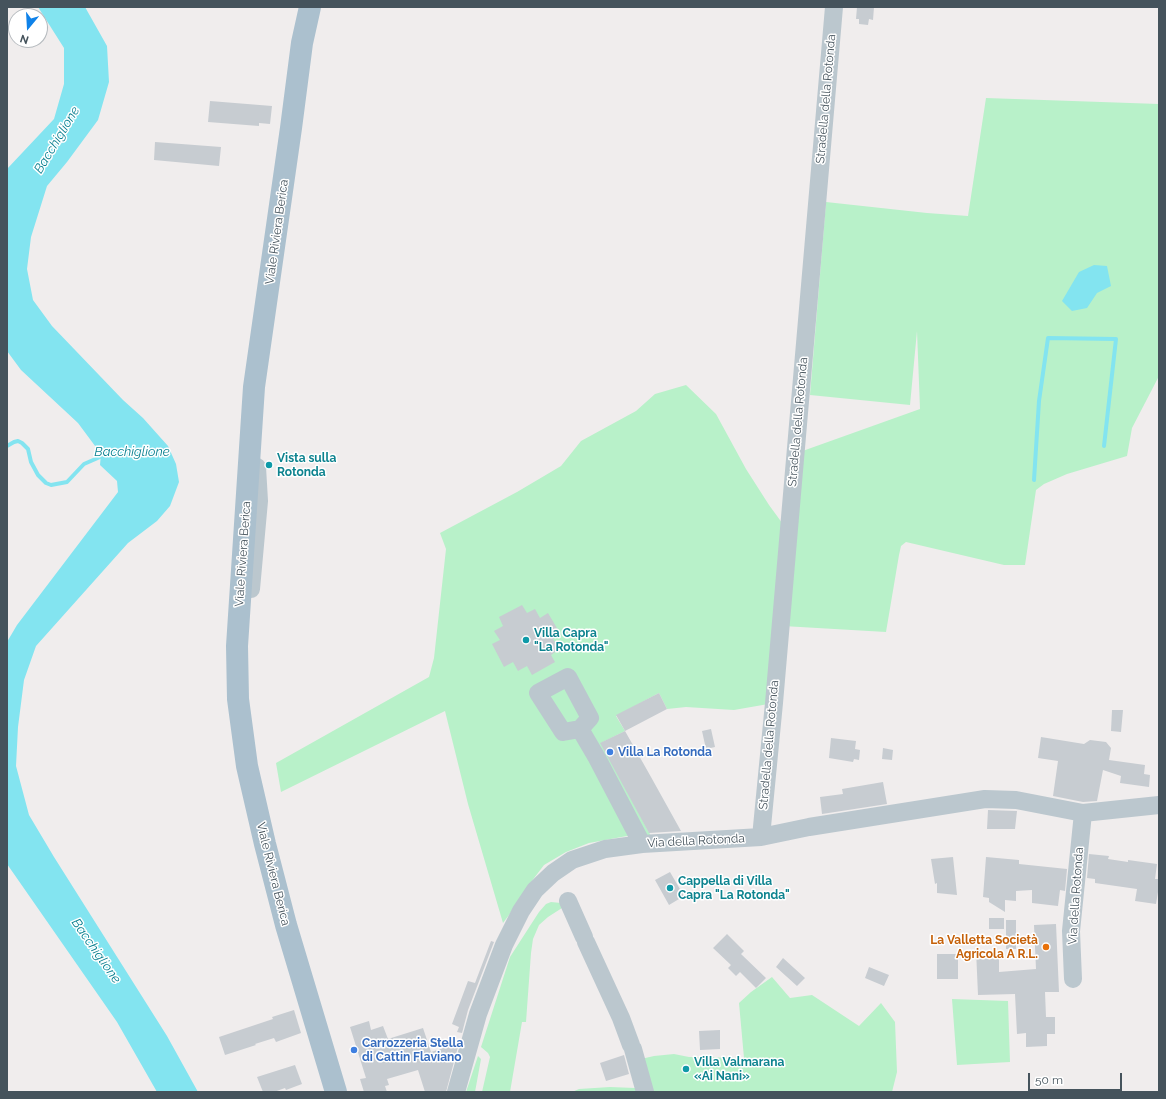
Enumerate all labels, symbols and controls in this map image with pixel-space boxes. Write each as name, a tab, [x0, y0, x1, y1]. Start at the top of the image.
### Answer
north arrow	[8, 8, 48, 48]
text: N	[18, 31, 30, 46]
street label: Stradella della Rotonda	[813, 34, 839, 164]
water label: Bacchiglione	[31, 104, 83, 176]
street label: Viale Riviera Berica	[263, 179, 291, 285]
street label: Stradella della Rotonda	[785, 357, 811, 487]
water label: Bacchiglione	[94, 444, 170, 460]
place label: Vista sulla Rotonda	[277, 451, 336, 479]
marker: Vista sulla Rotonda	[264, 460, 274, 470]
street label: Viale Riviera Berica	[232, 501, 254, 607]
place label: Villa Capra "La Rotonda"	[534, 626, 609, 654]
marker: Villa Capra "La Rotonda"	[521, 635, 531, 645]
street label: Stradella della Rotonda	[756, 680, 782, 810]
place label: Villa La Rotonda	[618, 745, 712, 759]
marker: Villa La Rotonda	[605, 747, 615, 757]
street label: Viale Riviera Berica	[253, 821, 293, 927]
street label: Via della Rotonda	[647, 831, 745, 851]
street label: Via della Rotonda	[1065, 847, 1087, 945]
place label: Cappella di Villa Capra "La Rotonda"	[678, 874, 790, 902]
marker: Cappella di Villa Capra "La Rotonda"	[665, 883, 675, 893]
water label: Bacchiglione	[68, 916, 124, 986]
place label: La Valletta Società Agricola A R.L.	[930, 933, 1038, 961]
marker: La Valletta Società Agricola A R.L.	[1041, 942, 1051, 952]
place label: Carrozzeria Stella di Cattin Flaviano	[362, 1036, 463, 1064]
marker: Carrozzeria Stella di Cattin Flaviano	[349, 1045, 359, 1055]
place label: Villa Valmarana «Ai Nani»	[694, 1055, 784, 1083]
marker: Villa Valmarana «Ai Nani»	[681, 1064, 691, 1074]
scale bar	[1030, 1065, 1124, 1091]
text: 50 m	[1035, 1073, 1063, 1087]

